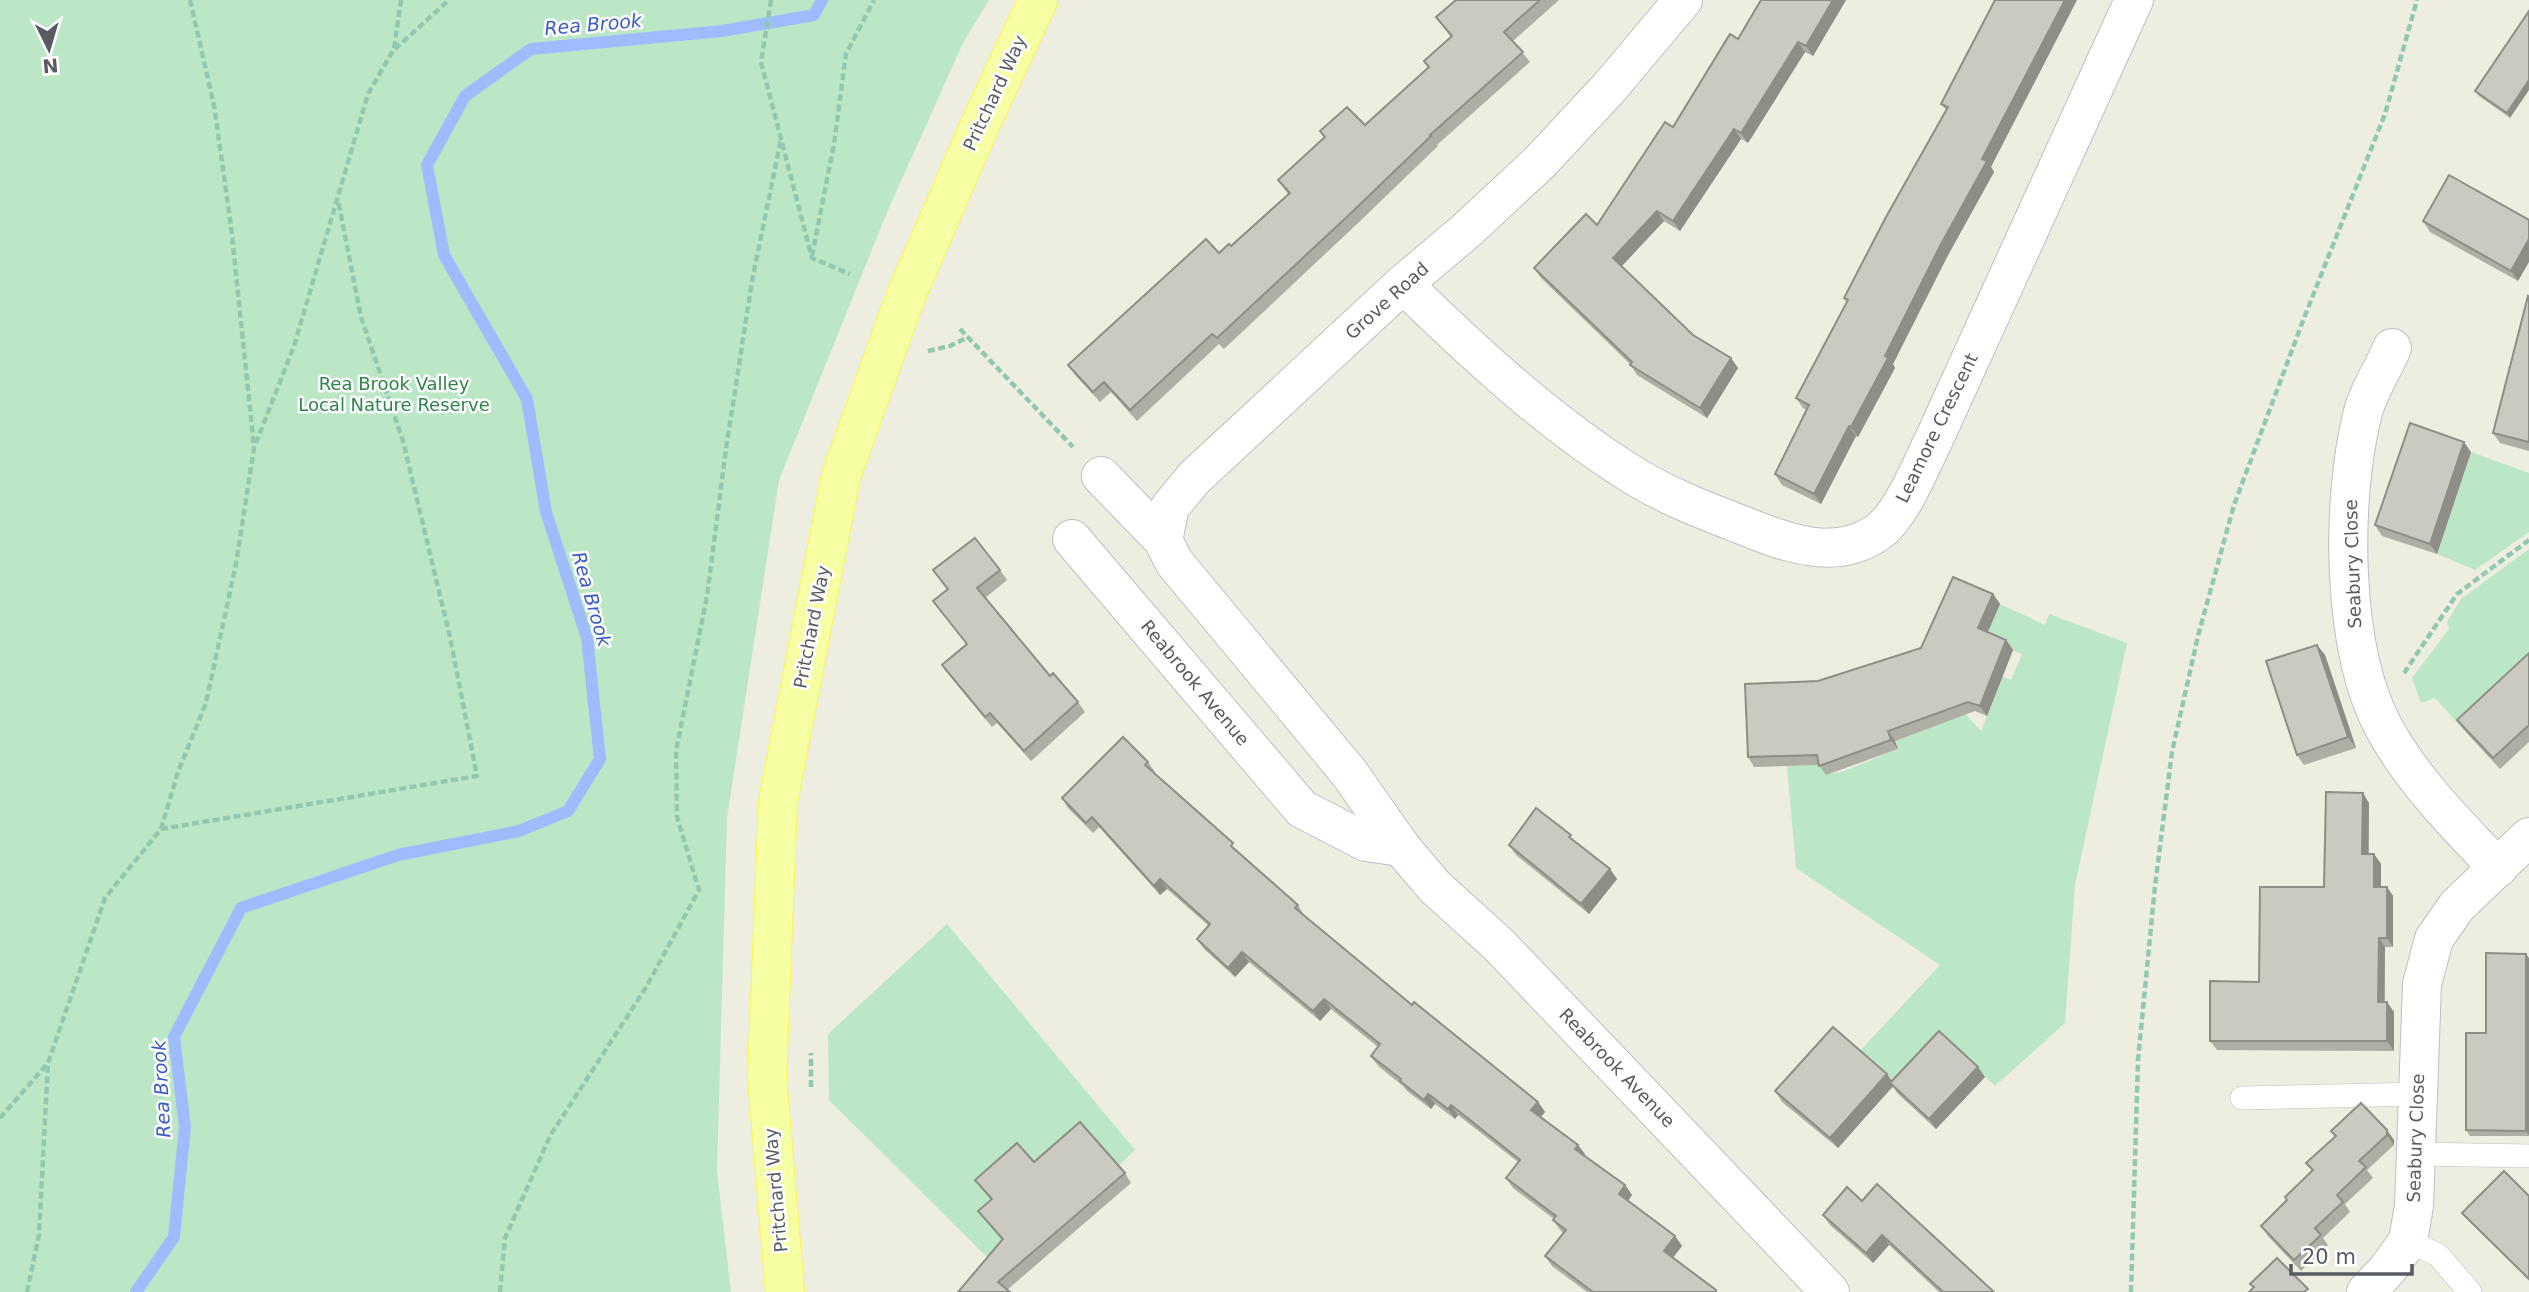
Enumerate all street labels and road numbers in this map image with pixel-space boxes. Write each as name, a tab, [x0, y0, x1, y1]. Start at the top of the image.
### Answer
street label: Pritchard Way	[959, 31, 1031, 154]
street label: Grove Road	[1341, 258, 1433, 343]
street label: Leamore Crescent	[1891, 350, 1982, 506]
street label: Seabury Close	[2340, 499, 2365, 629]
street label: Pritchard Way	[789, 563, 834, 690]
street label: Reabrook Avenue	[1137, 616, 1254, 750]
street label: Reabrook Avenue	[1555, 1004, 1680, 1132]
street label: Seabury Close	[2403, 1073, 2428, 1203]
street label: Pritchard Way	[760, 1127, 791, 1253]

